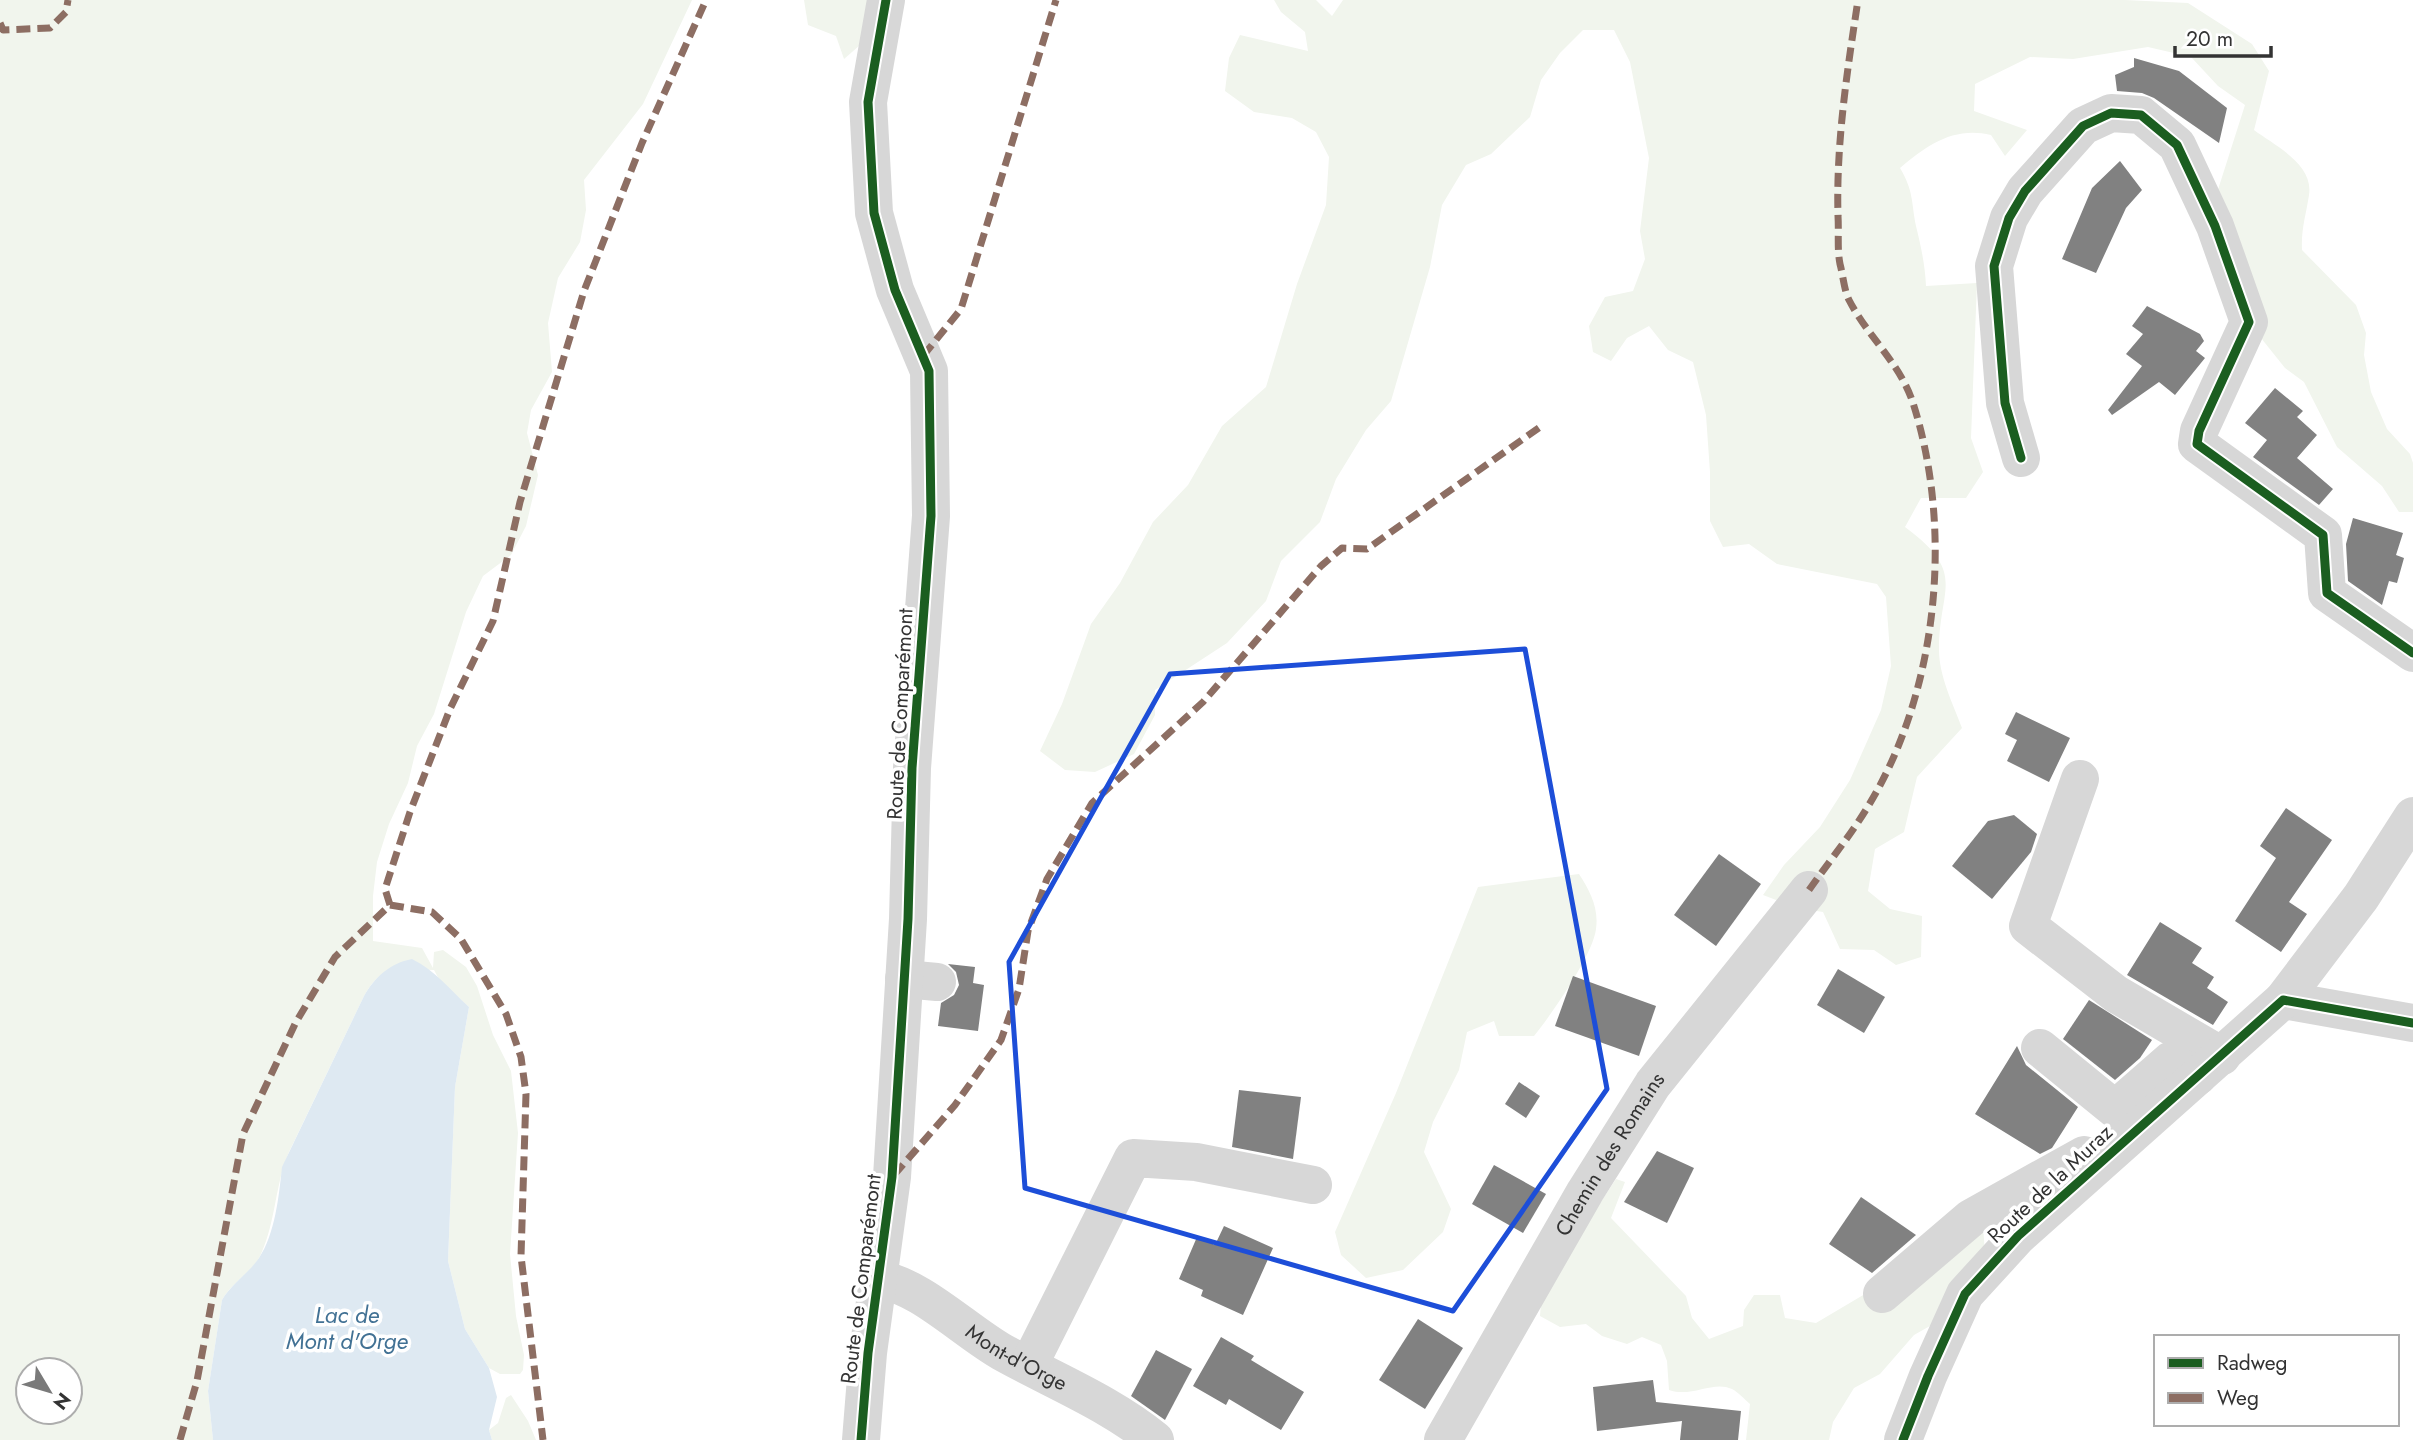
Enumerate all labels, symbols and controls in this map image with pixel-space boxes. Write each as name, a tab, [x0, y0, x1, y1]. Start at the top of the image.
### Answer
scale bar	[2175, 14, 2271, 58]
text: 20 m	[2186, 24, 2233, 54]
street label: Route de Comparémont	[879, 608, 921, 820]
street label: Chemin des Romains	[1548, 1066, 1672, 1242]
street label: Route de la Muraz	[1981, 1118, 2120, 1250]
street label: Route de Comparémont	[833, 1172, 889, 1386]
water label: Lac de Mont d'Orge	[286, 1298, 408, 1358]
street label: Mont-d'Orge	[959, 1317, 1073, 1398]
legend	[2154, 1335, 2399, 1426]
text: Radweg	[2217, 1348, 2288, 1378]
north arrow	[14, 1356, 84, 1426]
text: Weg	[2217, 1383, 2259, 1413]
text: N	[47, 1387, 77, 1415]

